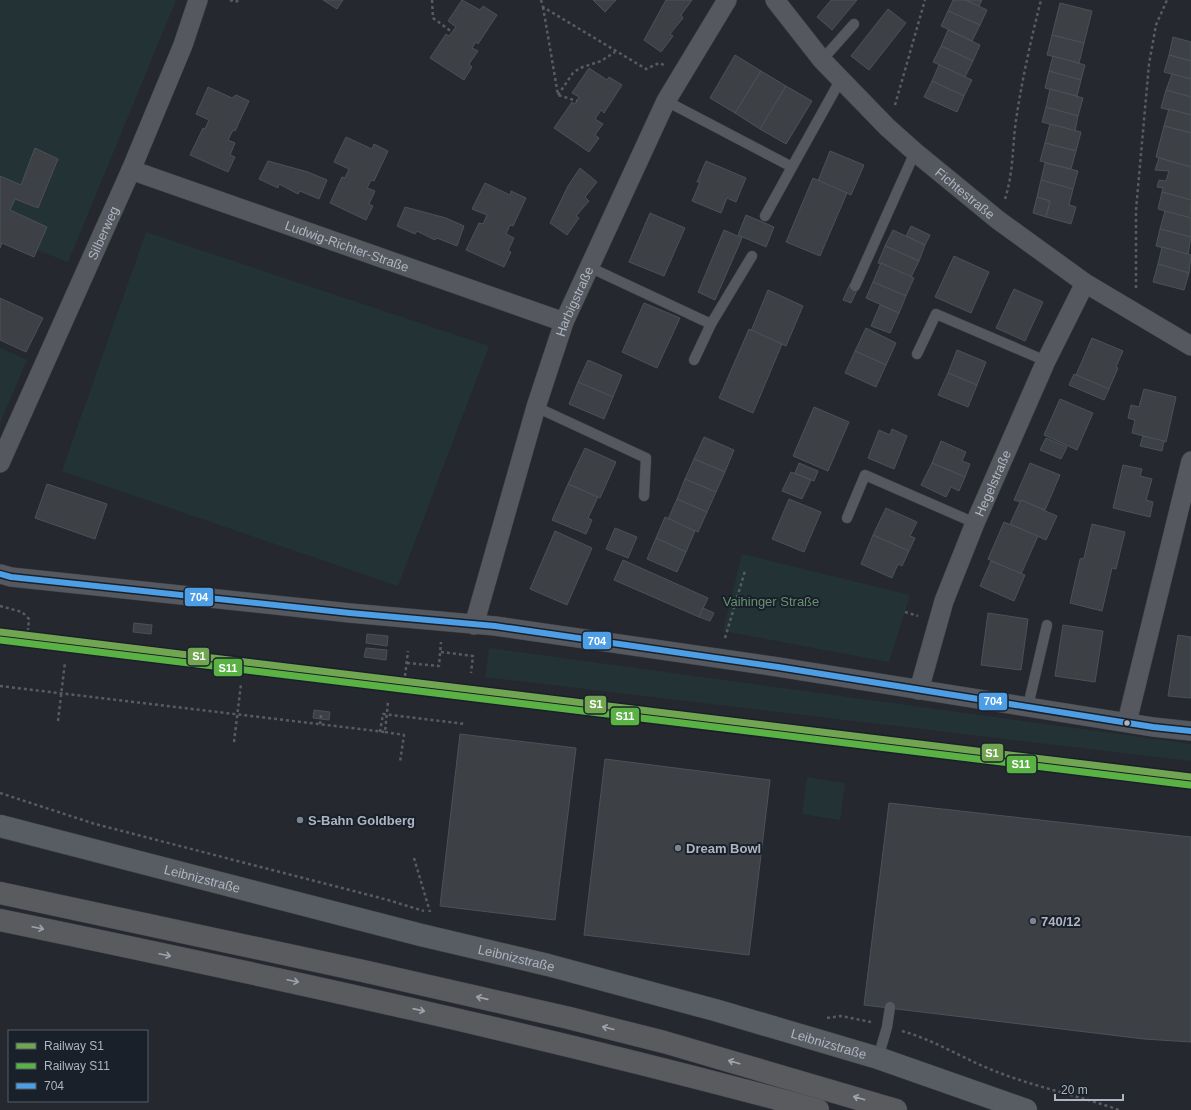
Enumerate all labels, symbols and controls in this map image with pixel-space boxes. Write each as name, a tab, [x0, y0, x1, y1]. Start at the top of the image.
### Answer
street label: Fichtestraße	[932, 164, 998, 222]
street label: Silberweg	[84, 204, 121, 262]
street label: Ludwig-Richter-Straße	[283, 217, 411, 274]
street label: Harbigstraße	[552, 264, 596, 338]
street label: Hegelstraße	[971, 448, 1014, 519]
line badge: 704	[184, 587, 214, 607]
text: 704	[190, 591, 209, 603]
park label: Vaihinger Straße	[723, 594, 819, 609]
line badge: 704	[582, 631, 612, 650]
text: 704	[588, 635, 607, 647]
line badge: S1	[187, 647, 210, 666]
text: S1	[192, 650, 206, 662]
line badge: S11	[213, 658, 243, 677]
text: S11	[219, 662, 237, 674]
line badge: 704	[978, 692, 1008, 711]
line badge: S1	[584, 695, 607, 714]
text: 704	[984, 695, 1003, 707]
text: S1	[589, 698, 603, 710]
line badge: S11	[610, 707, 640, 726]
text: S11	[616, 710, 634, 722]
unlabelled marker	[1122, 718, 1132, 728]
line badge: S1	[981, 743, 1004, 762]
text: S1	[985, 747, 999, 759]
line badge: S11	[1006, 755, 1037, 774]
text: S11	[1012, 758, 1030, 770]
place label: S-Bahn Goldberg	[308, 813, 415, 828]
marker: S-Bahn Goldberg	[295, 815, 305, 825]
place label: Dream Bowl	[686, 841, 761, 856]
marker: Dream Bowl	[673, 843, 683, 853]
street label: Leibnizstraße	[163, 861, 242, 895]
place label: 740/12	[1041, 914, 1081, 929]
marker: 740/12	[1028, 916, 1038, 926]
one-way arrow	[31, 924, 44, 932]
street label: Leibnizstraße	[477, 941, 556, 974]
one-way arrow	[159, 951, 172, 959]
one-way arrow	[286, 978, 299, 986]
one-way arrow	[475, 994, 488, 1002]
one-way arrow	[413, 1007, 426, 1015]
one-way arrow	[602, 1024, 615, 1032]
street label: Leibnizstraße	[789, 1025, 868, 1062]
legend	[8, 1030, 148, 1102]
text: Railway S1	[44, 1039, 104, 1053]
one-way arrow	[727, 1058, 740, 1065]
text: Railway S11	[44, 1059, 110, 1073]
scale bar	[1055, 1076, 1123, 1102]
text: 704	[44, 1079, 64, 1093]
text: 20 m	[1061, 1083, 1088, 1097]
one-way arrow	[852, 1094, 865, 1101]

